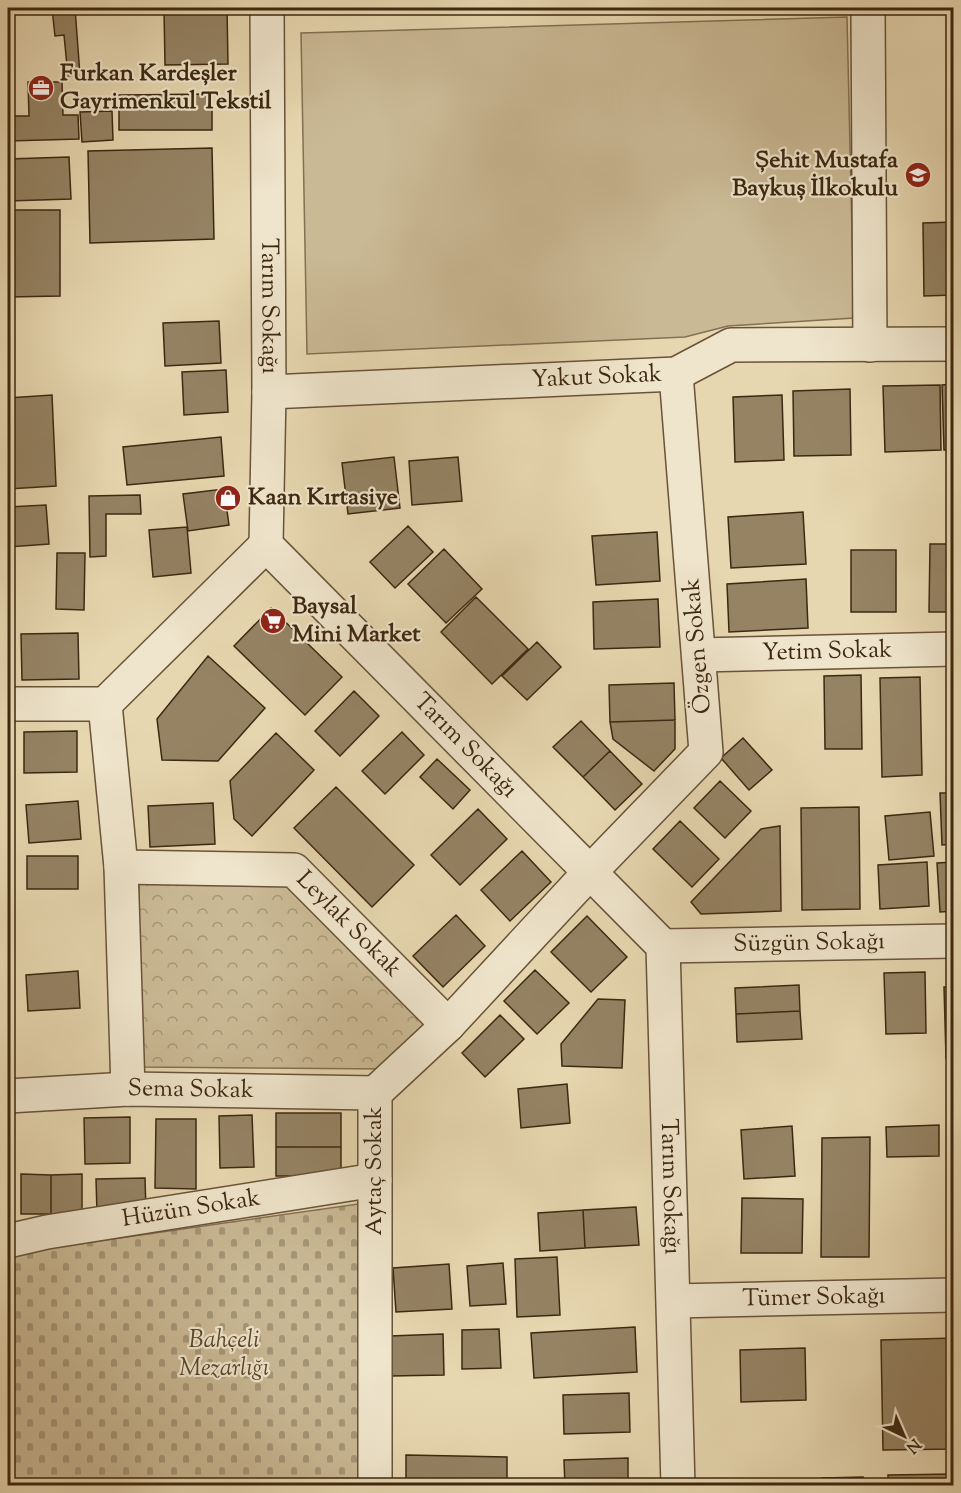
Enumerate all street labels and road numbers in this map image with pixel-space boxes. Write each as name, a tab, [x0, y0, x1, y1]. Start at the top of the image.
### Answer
street label: Tarım Sokağı	[251, 238, 286, 374]
street label: Yakut Sokak	[531, 358, 663, 397]
street label: Özgen Sokak	[675, 577, 721, 715]
street label: Yetim Sokak	[761, 633, 893, 671]
street label: Tarım Sokağı	[405, 686, 525, 806]
street label: Leylak Sokak	[288, 864, 409, 985]
street label: Süzgün Sokağı	[733, 925, 885, 962]
street label: Sema Sokak	[127, 1072, 254, 1108]
street label: Aytaç Sokak	[358, 1106, 392, 1236]
street label: Tarım Sokağı	[651, 1118, 689, 1255]
street label: Hüzün Sokak	[120, 1181, 263, 1237]
street label: Tümer Sokağı	[742, 1279, 886, 1317]

